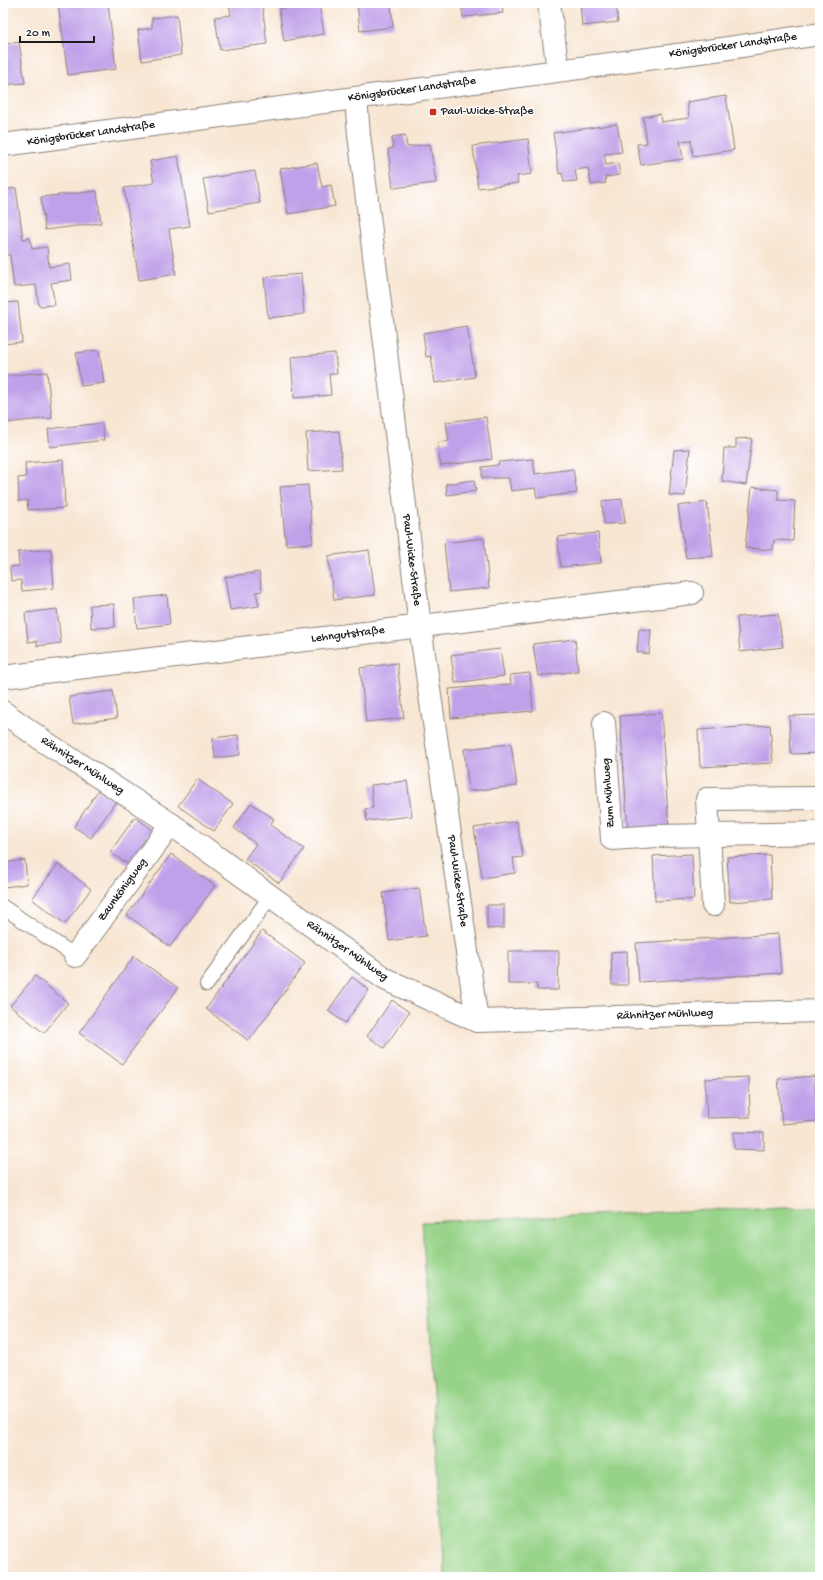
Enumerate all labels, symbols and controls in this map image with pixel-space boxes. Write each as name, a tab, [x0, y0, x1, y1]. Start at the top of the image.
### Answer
scale bar	[20, 18, 94, 44]
text: 20 m	[26, 27, 51, 41]
street label: Königsbrücker Landstraße	[668, 30, 799, 62]
street label: Königsbrücker Landstraße	[347, 74, 478, 106]
place label: Paul-Wicke-Straße	[440, 105, 534, 119]
marker: Paul-Wicke-Straße	[428, 107, 438, 117]
street label: Königsbrücker Landstraße	[26, 118, 157, 150]
street label: Paul-Wicke-Straße	[398, 512, 424, 607]
street label: Lehngutstraße	[311, 623, 386, 646]
street label: Rähnitzer Mühlweg	[38, 734, 126, 798]
street label: Zum Mühlweg	[600, 757, 618, 828]
street label: Paul-Wicke-Straße	[443, 833, 470, 929]
street label: Zaunkönigweg	[95, 855, 151, 924]
street label: Rähnitzer Mühlweg	[303, 918, 391, 985]
street label: Rähnitzer Mühlweg	[617, 1006, 714, 1024]

